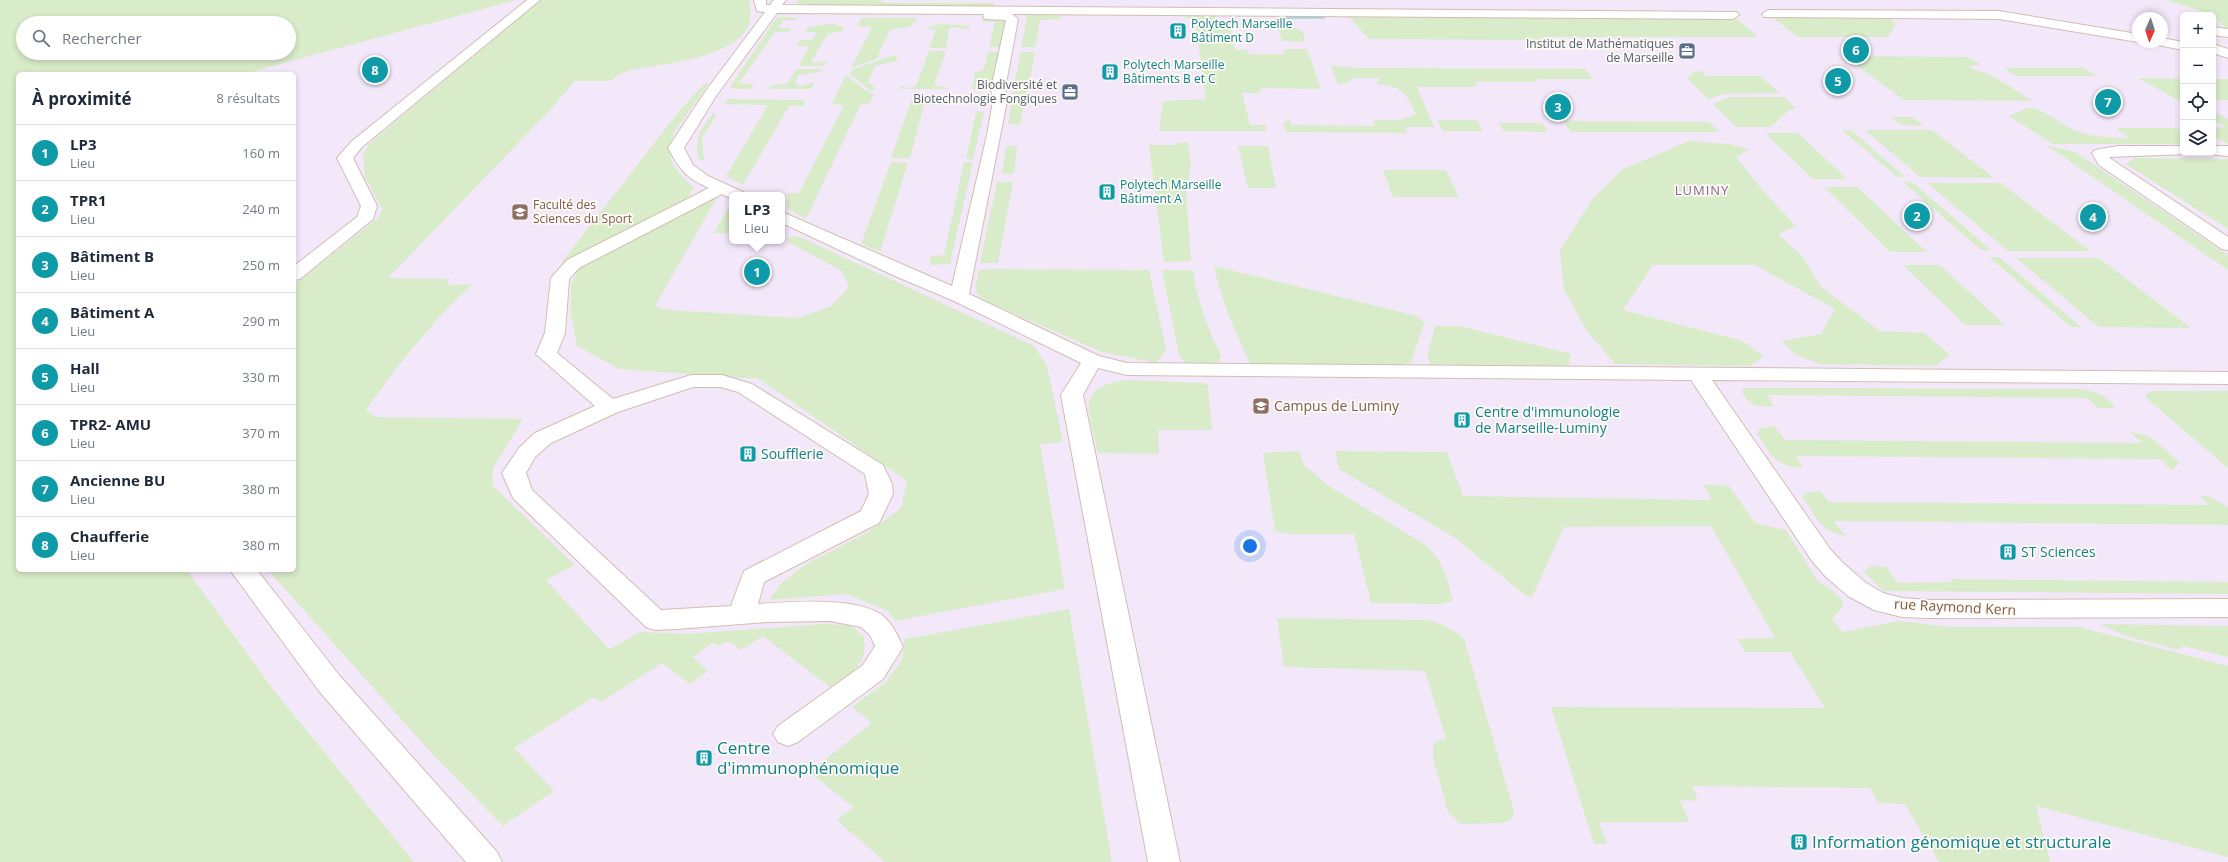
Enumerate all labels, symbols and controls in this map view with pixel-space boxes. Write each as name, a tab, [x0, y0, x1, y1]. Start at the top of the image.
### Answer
north arrow	[2132, 12, 2168, 48]
map controls	[2180, 12, 2216, 156]
button: +	[2180, 12, 2216, 48]
place label: Polytech Marseille Bâtiment D	[1191, 15, 1293, 46]
search box	[16, 16, 296, 60]
building icon: Polytech Marseille Bâtiment D	[1168, 21, 1188, 41]
icon: search	[30, 27, 52, 49]
text: Rechercher	[62, 28, 142, 48]
place label: Institut de Mathématiques de Marseille	[1526, 35, 1674, 66]
pin: 6	[1843, 35, 1869, 65]
office icon: Institut de Mathématiques de Marseille	[1677, 41, 1697, 61]
button: −	[2180, 48, 2216, 84]
pin: 8	[362, 55, 388, 85]
place label: Polytech Marseille Bâtiments B et C	[1123, 56, 1225, 87]
building icon: Polytech Marseille Bâtiments B et C	[1100, 62, 1120, 82]
pin: 5	[1825, 66, 1851, 96]
place label: Biodiversité et Biotechnologie Fongiques	[913, 76, 1057, 107]
office icon: Biodiversité et Biotechnologie Fongiques	[1060, 82, 1080, 102]
button: locate	[2180, 84, 2216, 120]
text: À proximité	[32, 87, 131, 110]
pin: 7	[2095, 87, 2121, 117]
text: 8 résultats	[216, 89, 280, 107]
pin: 3	[1545, 92, 1571, 122]
button: layers	[2180, 120, 2216, 156]
text: LP3	[70, 134, 96, 154]
text: 1	[41, 144, 49, 162]
text: 160 m	[242, 144, 280, 162]
text: Lieu	[70, 154, 95, 172]
place label: Polytech Marseille Bâtiment A	[1120, 176, 1222, 207]
district label: LUMINY	[1675, 181, 1729, 199]
building icon: Polytech Marseille Bâtiment A	[1097, 182, 1117, 202]
text: TPR1	[70, 190, 107, 210]
popup	[729, 192, 785, 244]
place label: Faculté des Sciences du Sport	[533, 196, 632, 227]
text: LP3	[744, 199, 770, 219]
text: 2	[41, 200, 49, 218]
text: 240 m	[242, 200, 280, 218]
pin: 2	[1904, 201, 1930, 231]
school or university icon: Faculté des Sciences du Sport	[510, 202, 530, 222]
pin: 4	[2080, 202, 2106, 232]
text: Lieu	[70, 210, 95, 228]
text: Lieu	[744, 219, 769, 237]
text: Bâtiment B	[70, 246, 154, 266]
text: 3	[41, 256, 49, 274]
text: 250 m	[242, 256, 280, 274]
pin: 1	[744, 257, 770, 287]
text: Lieu	[70, 266, 95, 284]
text: Bâtiment A	[70, 302, 154, 322]
text: 4	[41, 312, 49, 330]
text: 290 m	[242, 312, 280, 330]
text: Lieu	[70, 322, 95, 340]
text: Hall	[70, 358, 100, 378]
text: 5	[41, 368, 49, 386]
text: 330 m	[242, 368, 280, 386]
text: Lieu	[70, 378, 95, 396]
school or university icon: Campus de Luminy	[1251, 396, 1271, 416]
place label: Campus de Luminy	[1274, 396, 1400, 415]
place label: Centre d'immunologie de Marseille-Luminy	[1475, 402, 1620, 437]
building icon: Centre d'immunologie de Marseille-Luminy	[1452, 410, 1472, 430]
text: TPR2- AMU	[70, 414, 151, 434]
text: 6	[41, 424, 49, 442]
text: 370 m	[242, 424, 280, 442]
text: Lieu	[70, 434, 95, 452]
building icon: Soufflerie	[738, 444, 758, 464]
place label: Soufflerie	[761, 444, 824, 463]
text: Ancienne BU	[70, 470, 165, 490]
text: 7	[41, 480, 49, 498]
text: 380 m	[242, 480, 280, 498]
text: Lieu	[70, 490, 95, 508]
text: Chaufferie	[70, 526, 149, 546]
text: 8	[41, 536, 49, 554]
text: 380 m	[242, 536, 280, 554]
your location	[1240, 536, 1260, 556]
building icon: ST Sciences	[1998, 542, 2018, 562]
place label: ST Sciences	[2021, 542, 2096, 561]
text: Lieu	[70, 546, 95, 564]
street label: rue Raymond Kern	[1894, 594, 2017, 619]
place label: Centre d'immunophénomique	[717, 736, 899, 779]
building icon: Centre d'immunophénomique	[694, 748, 714, 768]
place label: Information génomique et structurale	[1812, 830, 2111, 853]
building icon: Information génomique et structurale	[1789, 832, 1809, 852]

